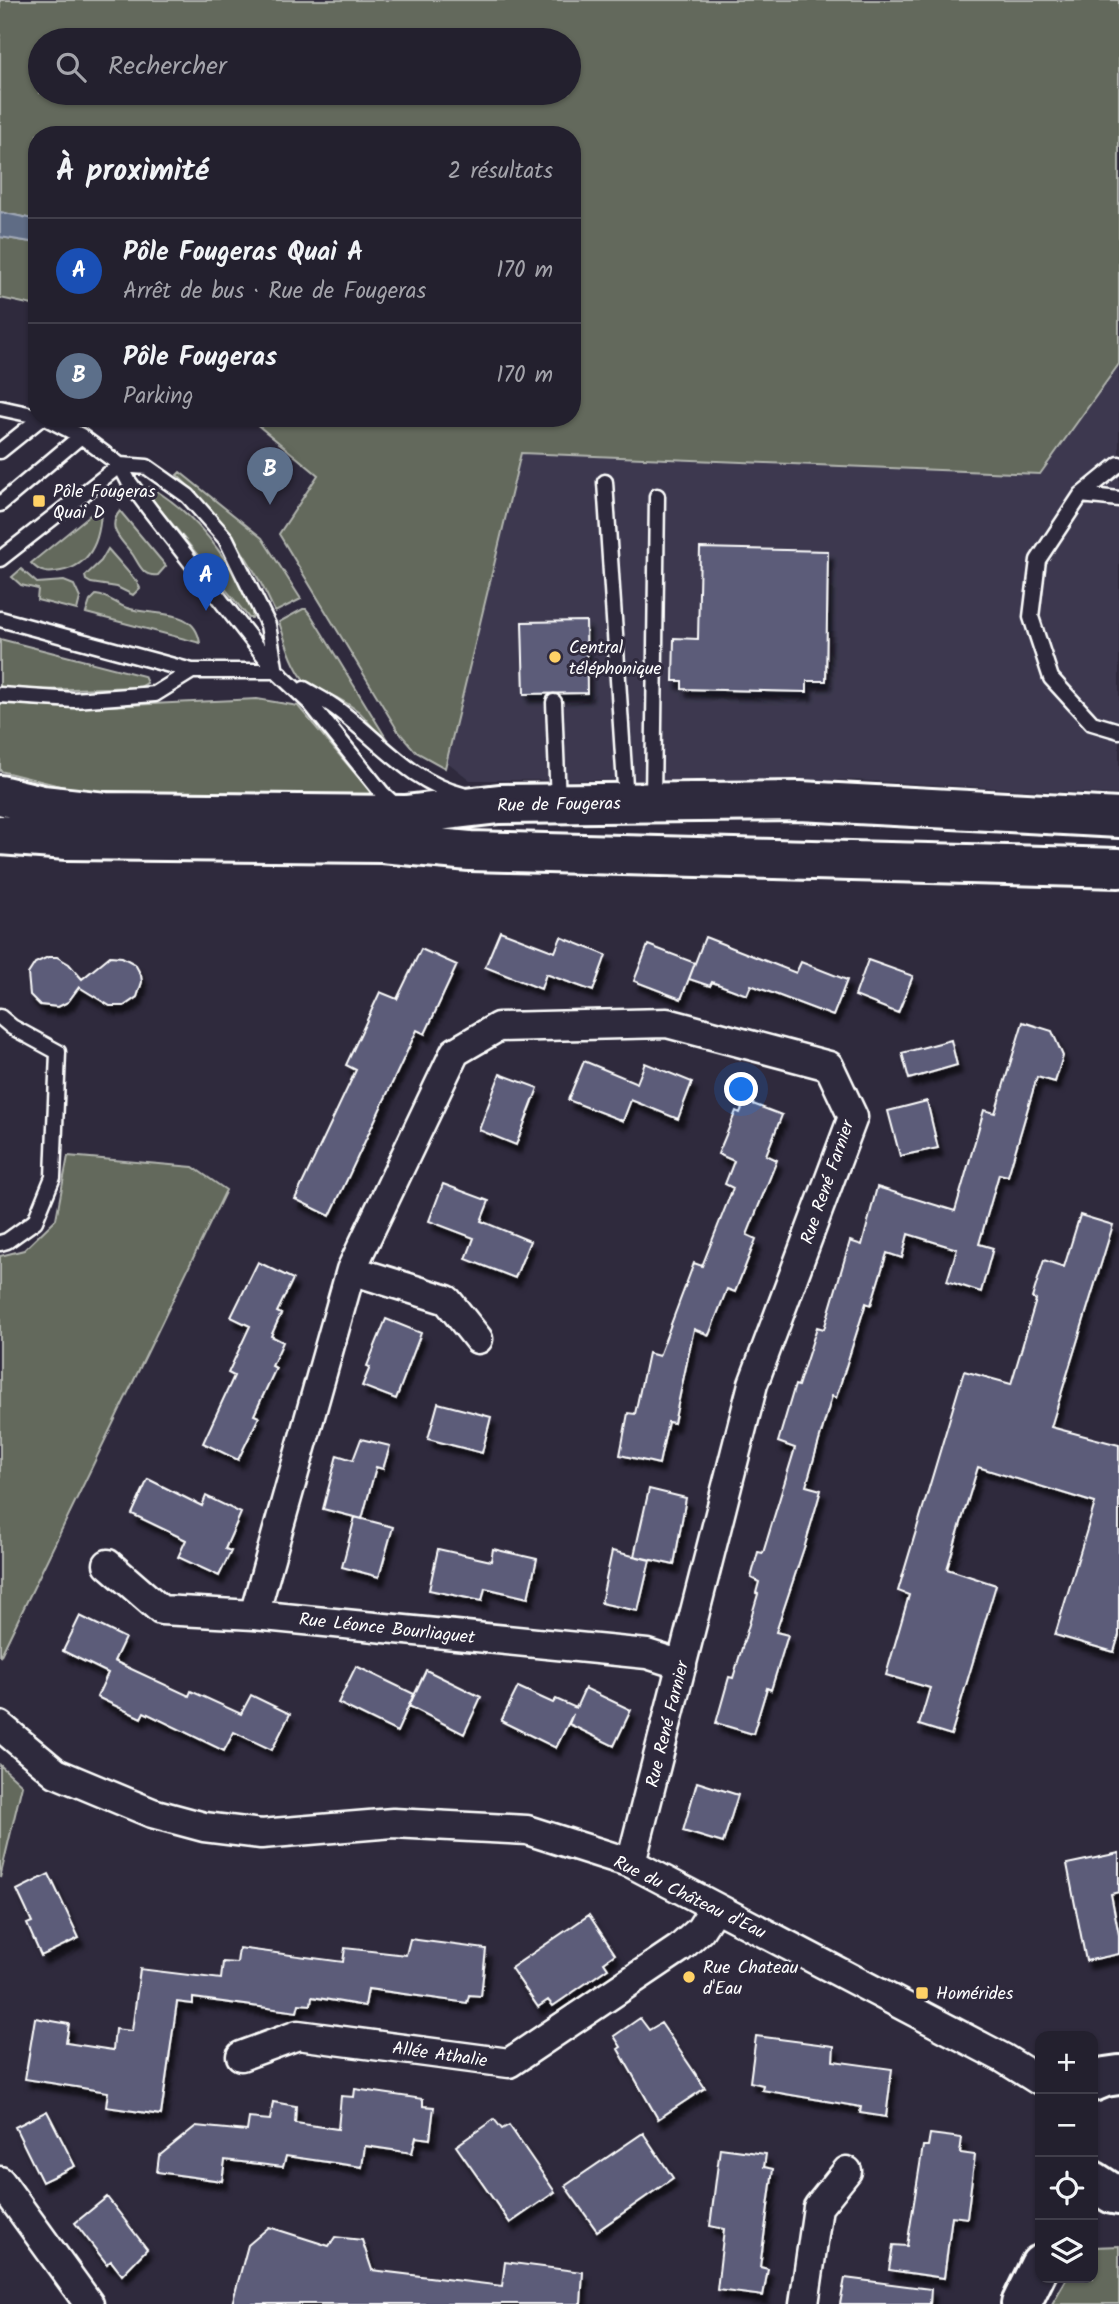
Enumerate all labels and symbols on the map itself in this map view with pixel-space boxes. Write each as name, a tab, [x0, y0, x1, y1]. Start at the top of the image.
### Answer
pin: B	[247, 447, 293, 505]
place label: Pôle Fougeras Quai D	[53, 478, 156, 528]
marker: Pôle Fougeras Quai D	[31, 493, 47, 509]
pin: A	[183, 553, 229, 611]
place label: Central téléphonique	[569, 634, 662, 684]
marker: Central téléphonique	[547, 649, 563, 665]
street label: Rue de Fougeras	[497, 790, 621, 821]
your location	[724, 1072, 758, 1106]
street label: Rue René Farnier	[794, 1116, 864, 1248]
street label: Rue Léonce Bourliaguet	[297, 1606, 477, 1653]
street label: Rue René Farnier	[639, 1657, 698, 1791]
street label: Rue du Château d'Eau	[608, 1849, 771, 1948]
place label: Rue Chateau d'Eau	[703, 1954, 799, 2004]
marker: Rue Chateau d'Eau	[681, 1969, 697, 1985]
place label: Homérides	[936, 1980, 1014, 2009]
marker: Homérides	[914, 1985, 930, 2001]
street label: Allée Athalie	[390, 2034, 489, 2077]

